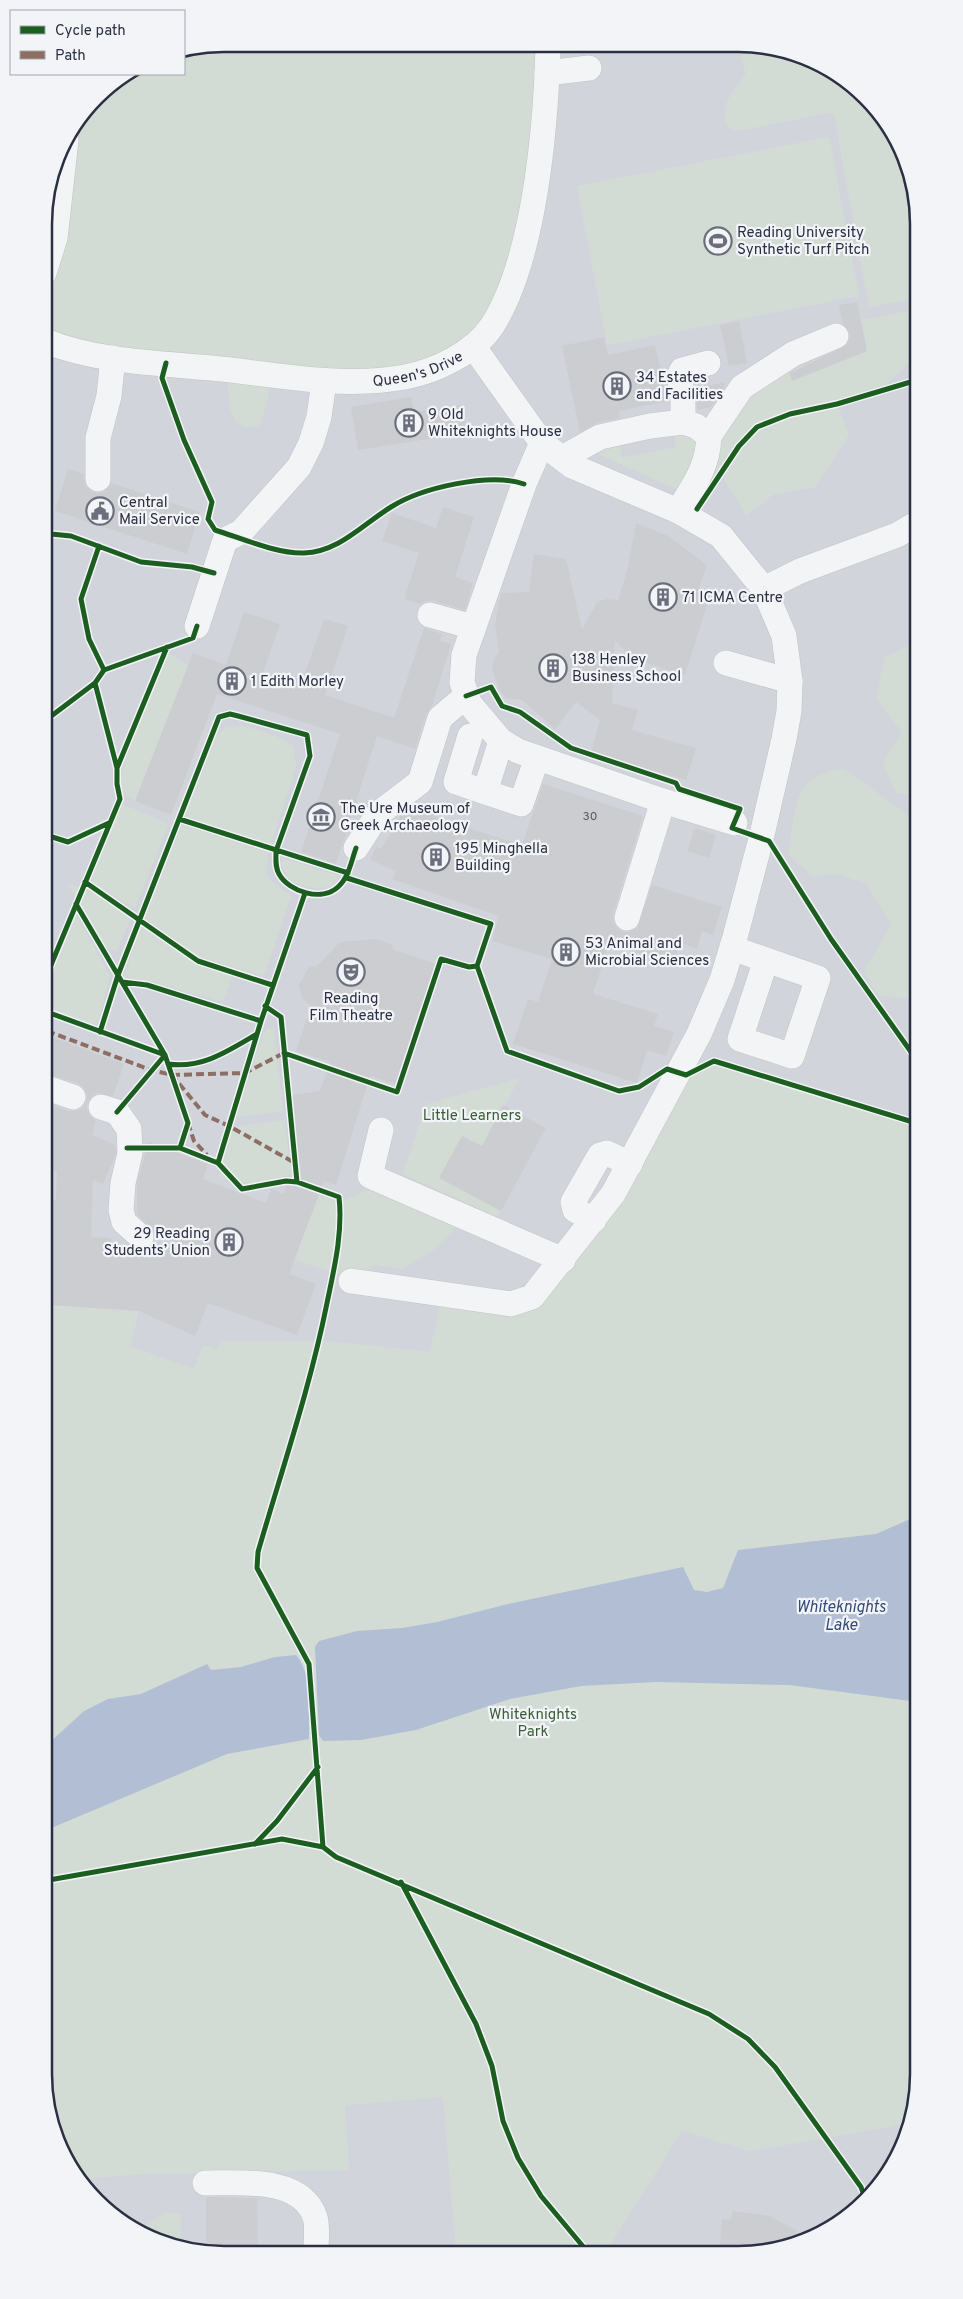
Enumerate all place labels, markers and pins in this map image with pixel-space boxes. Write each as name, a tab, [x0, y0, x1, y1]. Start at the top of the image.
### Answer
place label: Reading University Synthetic Turf Pitch	[737, 224, 869, 260]
sports icon: Reading University Synthetic Turf Pitch	[703, 226, 733, 256]
place label: 34 Estates and Facilities	[636, 369, 723, 405]
building icon: 34 Estates and Facilities	[602, 371, 632, 401]
place label: 9 Old Whiteknights House	[428, 406, 562, 442]
building icon: 9 Old Whiteknights House	[394, 408, 424, 438]
place label: Central Mail Service	[119, 494, 200, 530]
public building icon: Central Mail Service	[85, 496, 115, 526]
building icon: 71 ICMA Centre	[648, 582, 678, 612]
place label: 71 ICMA Centre	[682, 589, 783, 608]
place label: 138 Henley Business School	[572, 651, 681, 687]
building icon: 138 Henley Business School	[538, 653, 568, 683]
building icon: 1 Edith Morley	[217, 666, 247, 696]
place label: 1 Edith Morley	[251, 673, 344, 692]
place label: The Ure Museum of Greek Archaeology	[340, 800, 470, 836]
museum icon: The Ure Museum of Greek Archaeology	[306, 802, 336, 832]
place label: 195 Minghella Building	[455, 840, 548, 876]
building icon: 195 Minghella Building	[421, 842, 451, 872]
place label: 53 Animal and Microbial Sciences	[585, 935, 709, 971]
building icon: 53 Animal and Microbial Sciences	[551, 937, 581, 967]
theatre icon: Reading Film Theatre	[336, 957, 366, 987]
place label: Reading Film Theatre	[309, 990, 393, 1026]
place label: 29 Reading Students’ Union	[104, 1225, 210, 1261]
building icon: 29 Reading Students’ Union	[214, 1227, 244, 1257]

